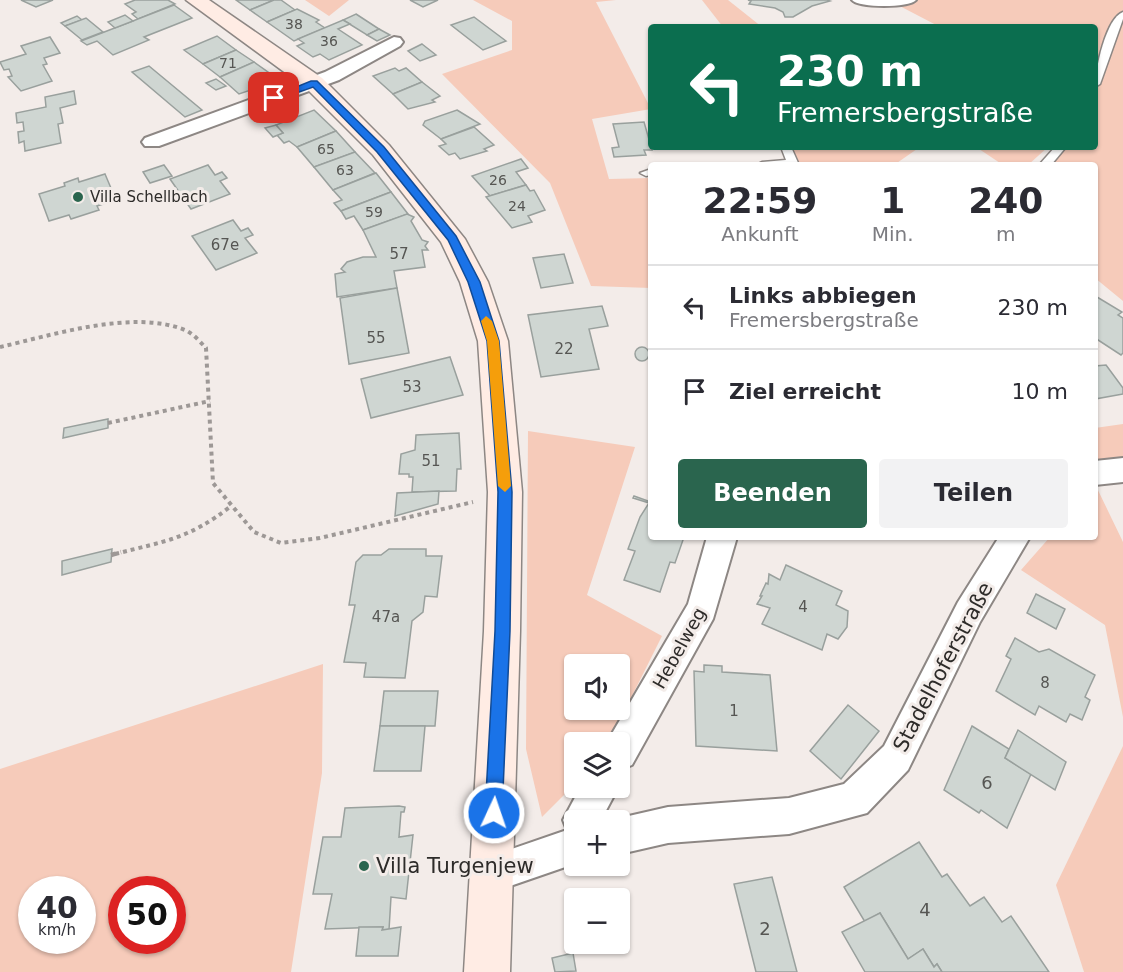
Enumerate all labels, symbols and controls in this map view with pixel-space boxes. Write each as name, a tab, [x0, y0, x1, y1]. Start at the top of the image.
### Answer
house number: 38	[285, 16, 303, 32]
house number: 36	[320, 33, 338, 49]
text: 230 m	[777, 47, 923, 96]
icon: left	[678, 48, 756, 126]
house number: 71	[219, 55, 237, 71]
pin	[248, 72, 299, 123]
icon: arrive	[257, 81, 290, 114]
text: Fremersbergstraße	[777, 97, 1033, 128]
house number: 65	[317, 141, 335, 157]
house number: 63	[336, 162, 354, 178]
house number: 26	[489, 172, 507, 188]
text: 22:59	[703, 180, 817, 221]
text: 1	[880, 180, 905, 221]
text: 240	[968, 180, 1043, 221]
place label: Villa Schellbach	[90, 188, 208, 206]
marker: Villa Schellbach	[71, 190, 85, 204]
house number: 24	[508, 198, 526, 214]
house number: 59	[365, 204, 383, 220]
text: Ankunft	[721, 222, 799, 246]
text: Min.	[872, 222, 914, 246]
text: m	[996, 222, 1016, 246]
house number: 67e	[211, 236, 239, 254]
house number: 57	[389, 245, 409, 263]
text: Links abbiegen	[729, 283, 917, 308]
icon: left	[678, 291, 711, 324]
text: 230 m	[998, 295, 1068, 320]
text: Fremersbergstraße	[729, 308, 919, 332]
house number: 55	[366, 329, 386, 347]
house number: 22	[554, 340, 574, 358]
icon: arrive	[678, 375, 711, 408]
house number: 53	[402, 378, 422, 396]
text: Ziel erreicht	[729, 379, 881, 404]
text: 10 m	[1012, 379, 1068, 404]
house number: 51	[421, 452, 441, 470]
button: Beenden	[678, 459, 867, 528]
button: Teilen	[879, 459, 1068, 528]
street label: Stadelhoferstraße	[888, 578, 998, 756]
house number: 4	[798, 598, 808, 616]
street label: Hebelweg	[648, 604, 710, 692]
house number: 47a	[372, 608, 400, 626]
map controls	[564, 654, 630, 954]
button: sound	[564, 654, 630, 720]
house number: 8	[1040, 674, 1050, 692]
house number: 1	[729, 702, 739, 720]
button: layers	[564, 732, 630, 798]
house number: 6	[981, 772, 993, 793]
position arrow	[462, 781, 526, 845]
button: +	[564, 810, 630, 876]
place label: Villa Turgenjew	[376, 854, 534, 878]
marker: Villa Turgenjew	[357, 859, 371, 873]
speed limit sign: 50	[108, 876, 186, 954]
button: −	[564, 888, 630, 954]
text: 40	[36, 890, 78, 925]
house number: 4	[919, 899, 931, 920]
house number: 2	[759, 918, 771, 939]
text: km/h	[38, 921, 76, 939]

